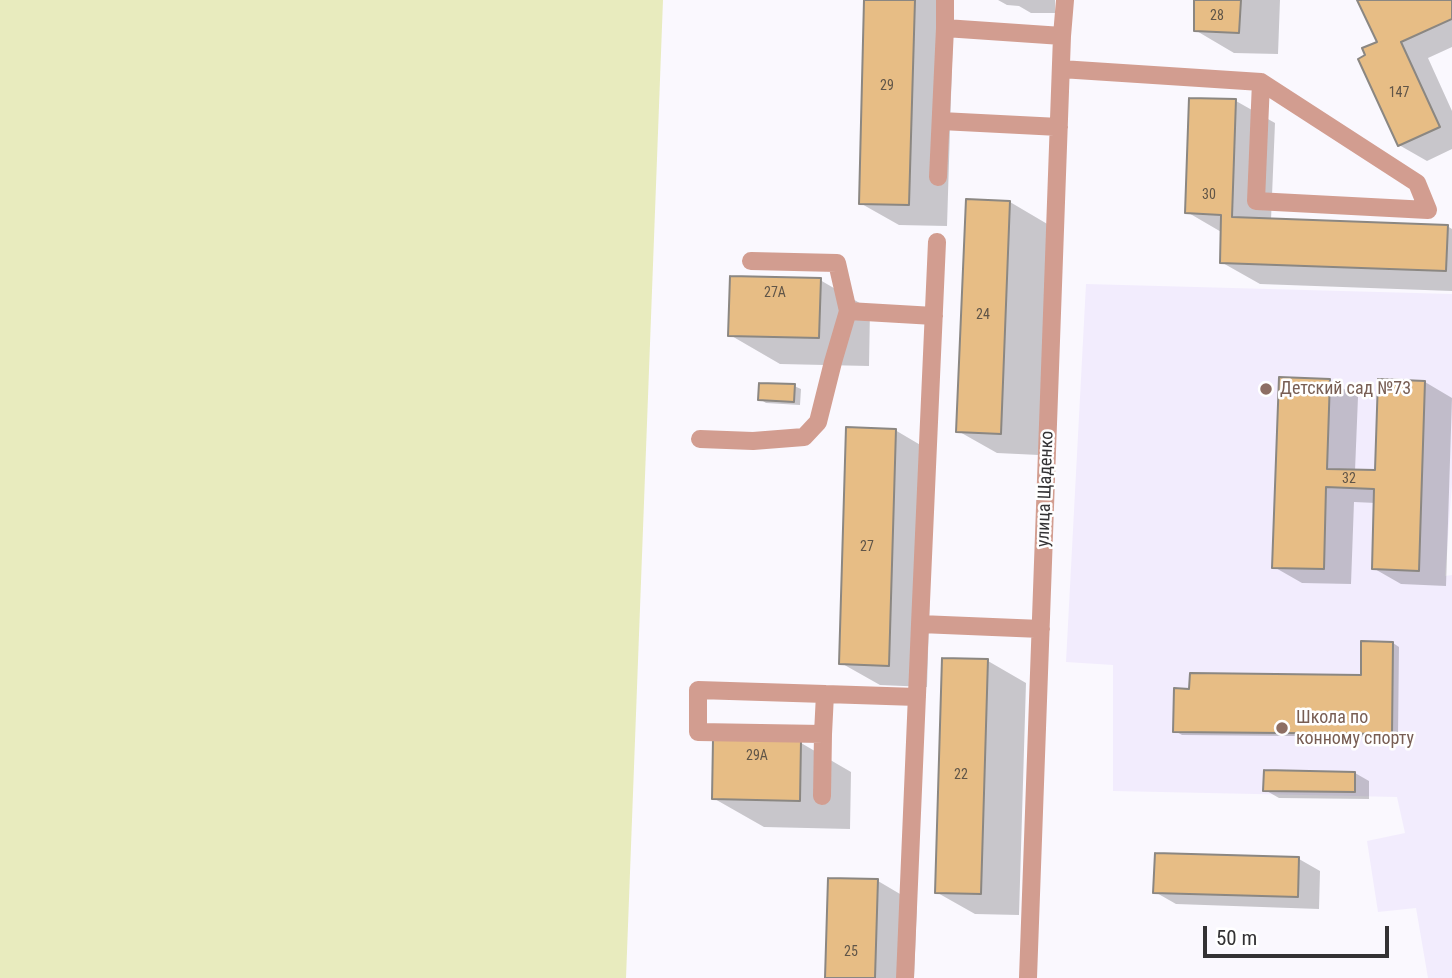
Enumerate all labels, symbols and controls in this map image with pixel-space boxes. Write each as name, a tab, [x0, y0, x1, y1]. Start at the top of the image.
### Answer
house number: 28	[1210, 8, 1224, 24]
house number: 29	[880, 78, 894, 94]
house number: 147	[1389, 85, 1409, 101]
house number: 30	[1202, 187, 1216, 203]
house number: 27А	[764, 285, 786, 301]
house number: 24	[976, 307, 990, 323]
place label: Детский сад №73	[1280, 378, 1411, 400]
marker: Детский сад №73	[1258, 381, 1274, 397]
street label: улица Щаденко	[1033, 431, 1059, 547]
house number: 32	[1342, 471, 1356, 487]
house number: 27	[860, 539, 874, 555]
place label: Школа по конному спорту	[1296, 707, 1414, 750]
marker: Школа по конному спорту	[1274, 720, 1290, 736]
house number: 29А	[746, 748, 768, 764]
house number: 22	[954, 767, 968, 783]
scale bar	[1207, 912, 1392, 956]
text: 50 m	[1216, 926, 1257, 950]
house number: 25	[844, 944, 858, 960]

